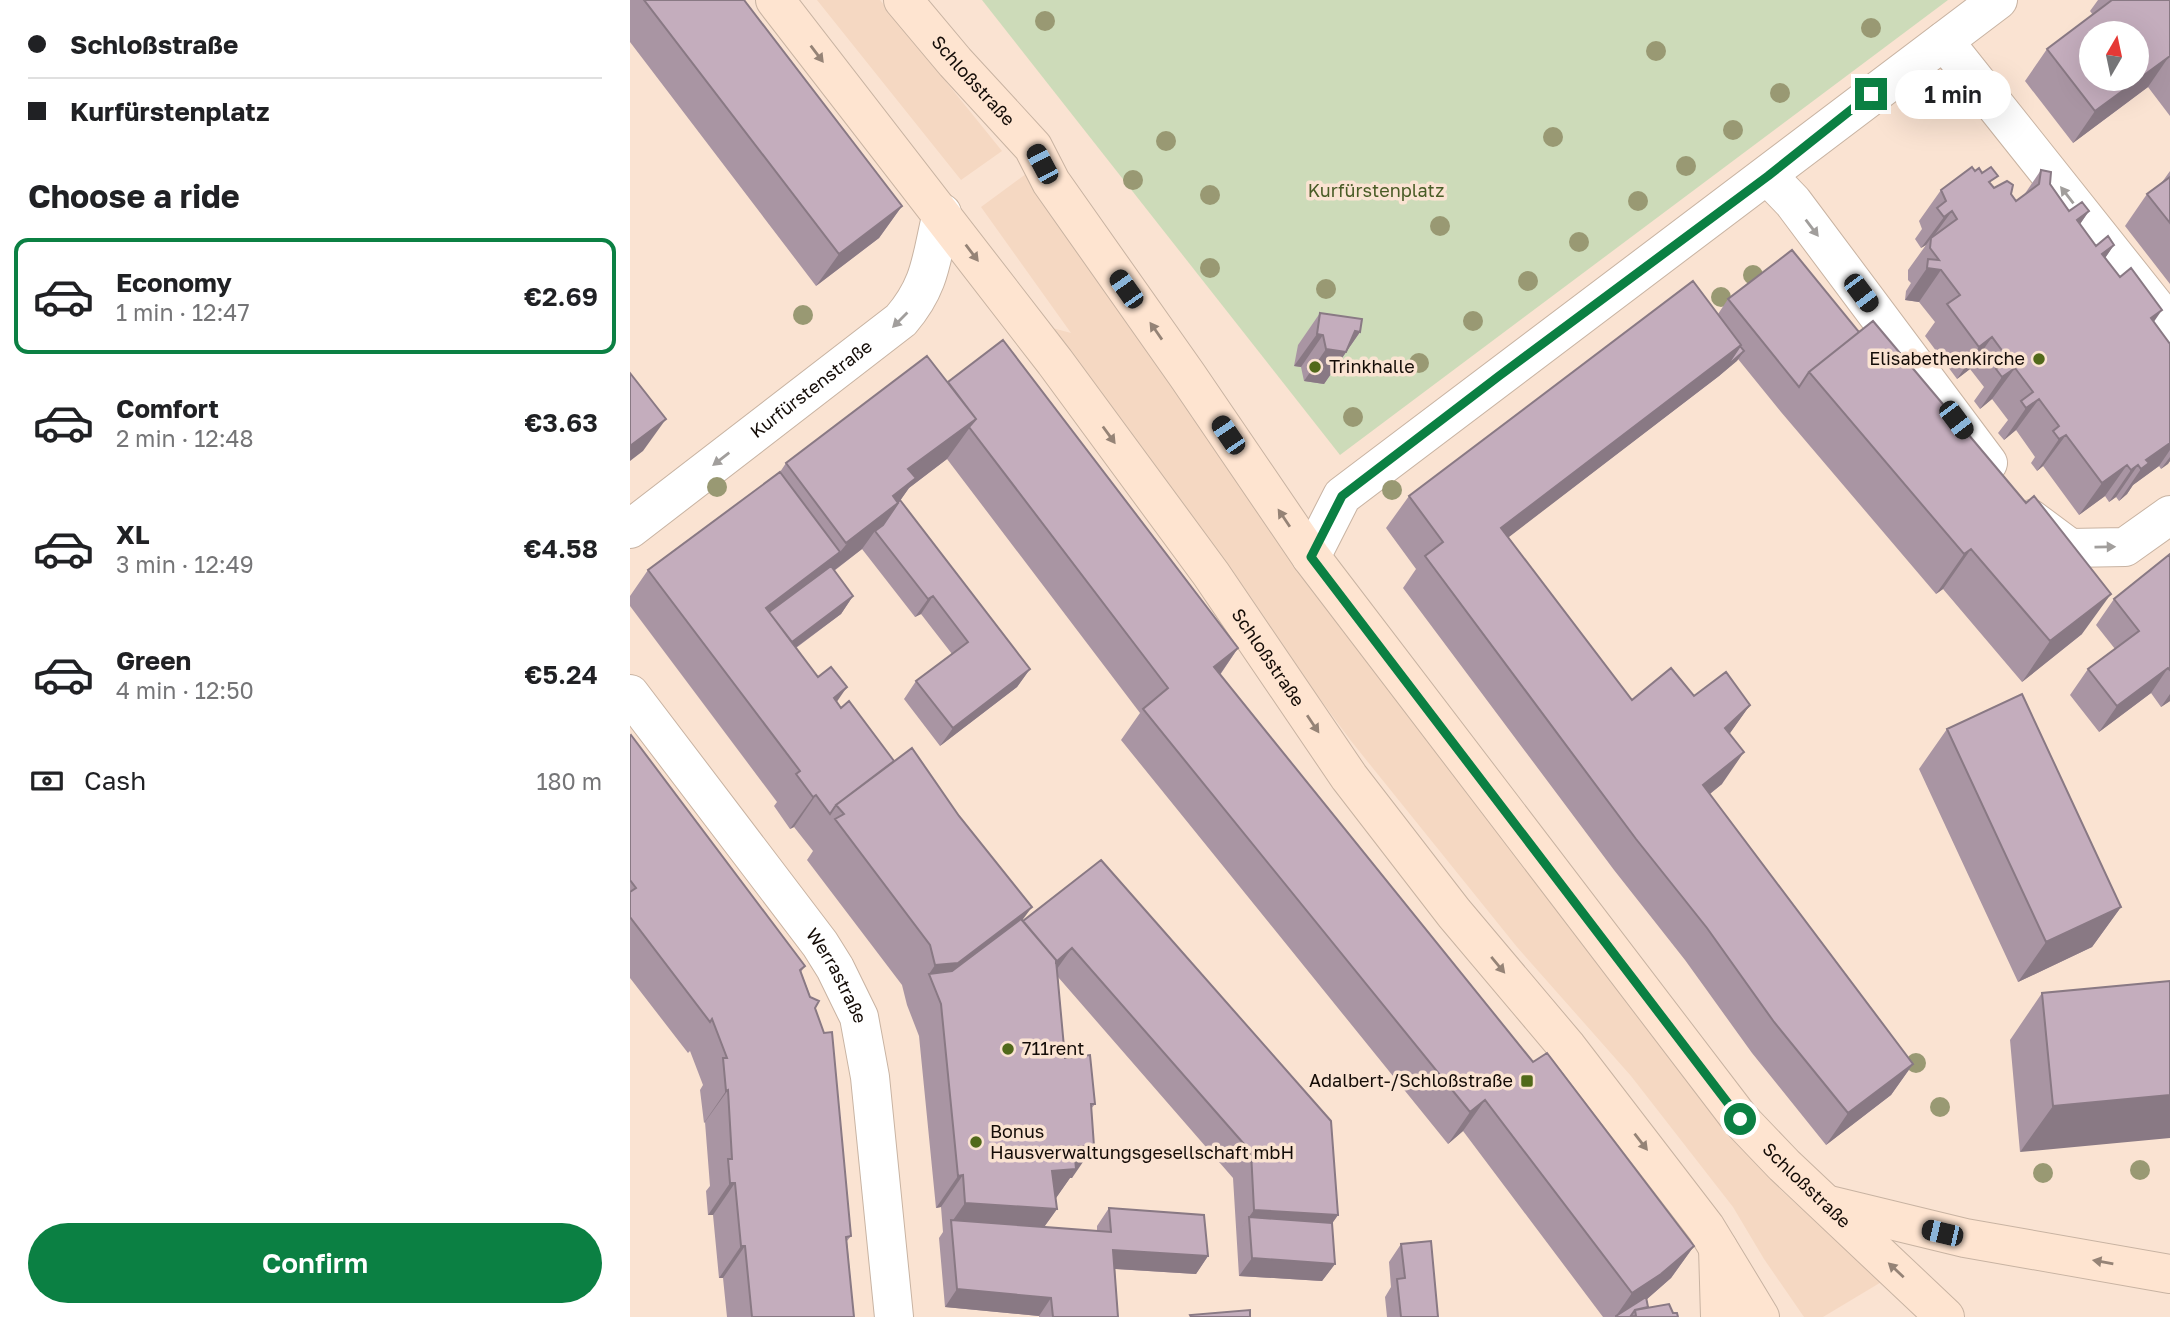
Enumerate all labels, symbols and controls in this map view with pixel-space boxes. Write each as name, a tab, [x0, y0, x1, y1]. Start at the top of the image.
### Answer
north arrow	[2079, 21, 2149, 91]
map controls	[2079, 21, 2149, 91]
text: Schloßstraße	[70, 29, 238, 60]
street label: Schloßstraße	[927, 31, 1020, 130]
one-way arrow	[810, 45, 824, 63]
callout: 1 min	[1896, 70, 2011, 119]
route end	[1855, 78, 1887, 110]
text: 1 min	[1924, 80, 1982, 108]
text: Kurfürstenplatz	[70, 96, 269, 127]
car	[1023, 141, 1062, 187]
text: Choose a ride	[28, 177, 240, 215]
park label: Kurfürstenplatz	[1308, 179, 1444, 201]
one-way arrow	[2060, 186, 2075, 203]
one-way arrow	[1805, 218, 1819, 237]
one-way arrow	[965, 243, 980, 261]
icon: car	[32, 265, 95, 328]
car	[1106, 266, 1147, 312]
text: Economy	[116, 267, 232, 298]
car	[1840, 270, 1883, 316]
text: €2.69	[524, 281, 598, 312]
text: 1 min · 12:47	[116, 298, 250, 326]
one-way arrow	[892, 311, 909, 328]
one-way arrow	[1149, 322, 1163, 340]
street label: Kurfürstenstraße	[745, 335, 876, 442]
place label: Elisabethenkirche	[1869, 347, 2025, 369]
marker: Elisabethenkirche	[2031, 351, 2047, 367]
place label: Trinkhalle	[1329, 355, 1415, 377]
marker: Trinkhalle	[1307, 359, 1323, 375]
icon: car	[32, 391, 95, 454]
text: Comfort	[116, 393, 219, 424]
car	[1935, 397, 1978, 443]
text: €3.63	[524, 407, 598, 438]
car	[1208, 412, 1249, 458]
text: 2 min · 12:48	[116, 424, 254, 452]
one-way arrow	[1101, 425, 1116, 443]
one-way arrow	[712, 451, 730, 465]
one-way arrow	[1278, 508, 1291, 528]
icon: car	[32, 517, 95, 580]
text: XL	[116, 519, 150, 550]
text: €4.58	[524, 533, 598, 564]
one-way arrow	[2094, 541, 2116, 553]
text: 3 min · 12:49	[116, 550, 254, 578]
street label: Schloßstraße	[1228, 604, 1310, 710]
icon: car	[32, 643, 95, 706]
text: Green	[116, 645, 191, 676]
text: €5.24	[525, 659, 598, 690]
text: 4 min · 12:50	[116, 676, 254, 704]
one-way arrow	[1307, 714, 1320, 734]
icon: cash	[28, 762, 66, 800]
text: Cash	[84, 765, 146, 796]
text: 180 m	[536, 767, 602, 795]
street label: Werrastraße	[802, 923, 872, 1025]
one-way arrow	[1490, 956, 1506, 974]
place label: 711rent	[1022, 1037, 1084, 1059]
marker: 711rent	[1000, 1041, 1016, 1057]
place label: Adalbert-/Schloßstraße	[1309, 1069, 1513, 1091]
marker: Adalbert-/Schloßstraße	[1519, 1073, 1535, 1089]
route start	[1724, 1103, 1756, 1135]
place label: Bonus Hausverwaltungsgesellschaft mbH	[990, 1120, 1294, 1163]
one-way arrow	[1633, 1133, 1648, 1151]
marker: Bonus Hausverwaltungsgesellschaft mbH	[968, 1134, 984, 1150]
street label: Schloßstraße	[1758, 1137, 1856, 1232]
car	[1920, 1218, 1965, 1248]
button: Confirm	[28, 1223, 602, 1303]
one-way arrow	[2092, 1257, 2114, 1268]
one-way arrow	[1888, 1262, 1905, 1278]

